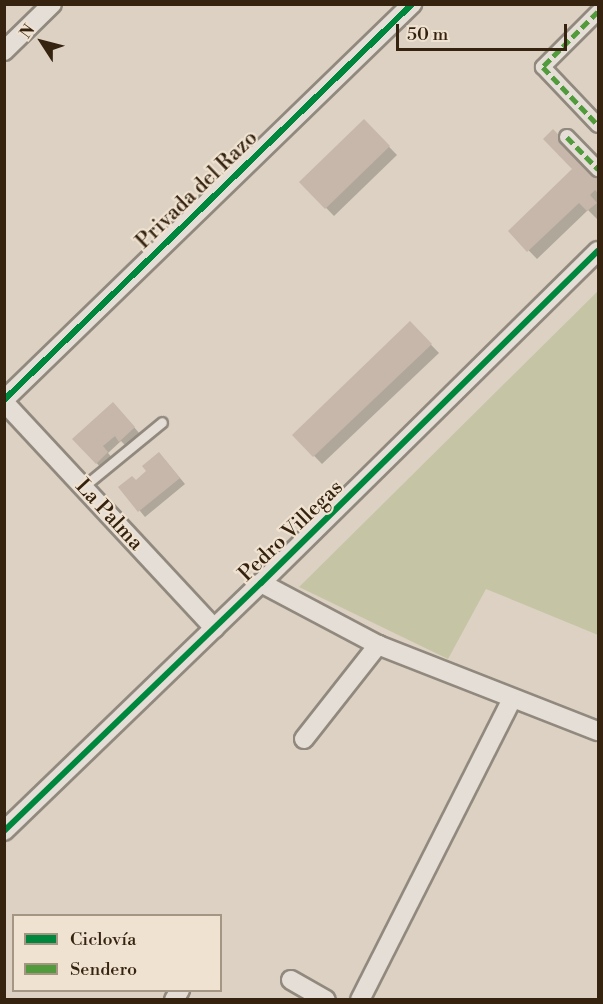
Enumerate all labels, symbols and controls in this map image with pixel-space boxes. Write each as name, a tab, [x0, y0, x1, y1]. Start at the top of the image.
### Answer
north arrow	[12, 12, 72, 72]
scale bar	[399, 12, 570, 50]
text: N	[16, 20, 39, 42]
text: 50 m	[407, 23, 448, 46]
street label: Privada del Razo	[131, 126, 263, 254]
street label: La Palma	[70, 474, 148, 556]
street label: Pedro Villegas	[234, 475, 348, 587]
legend	[12, 914, 222, 992]
text: Ciclovía	[70, 928, 136, 951]
text: Sendero	[70, 958, 137, 981]

